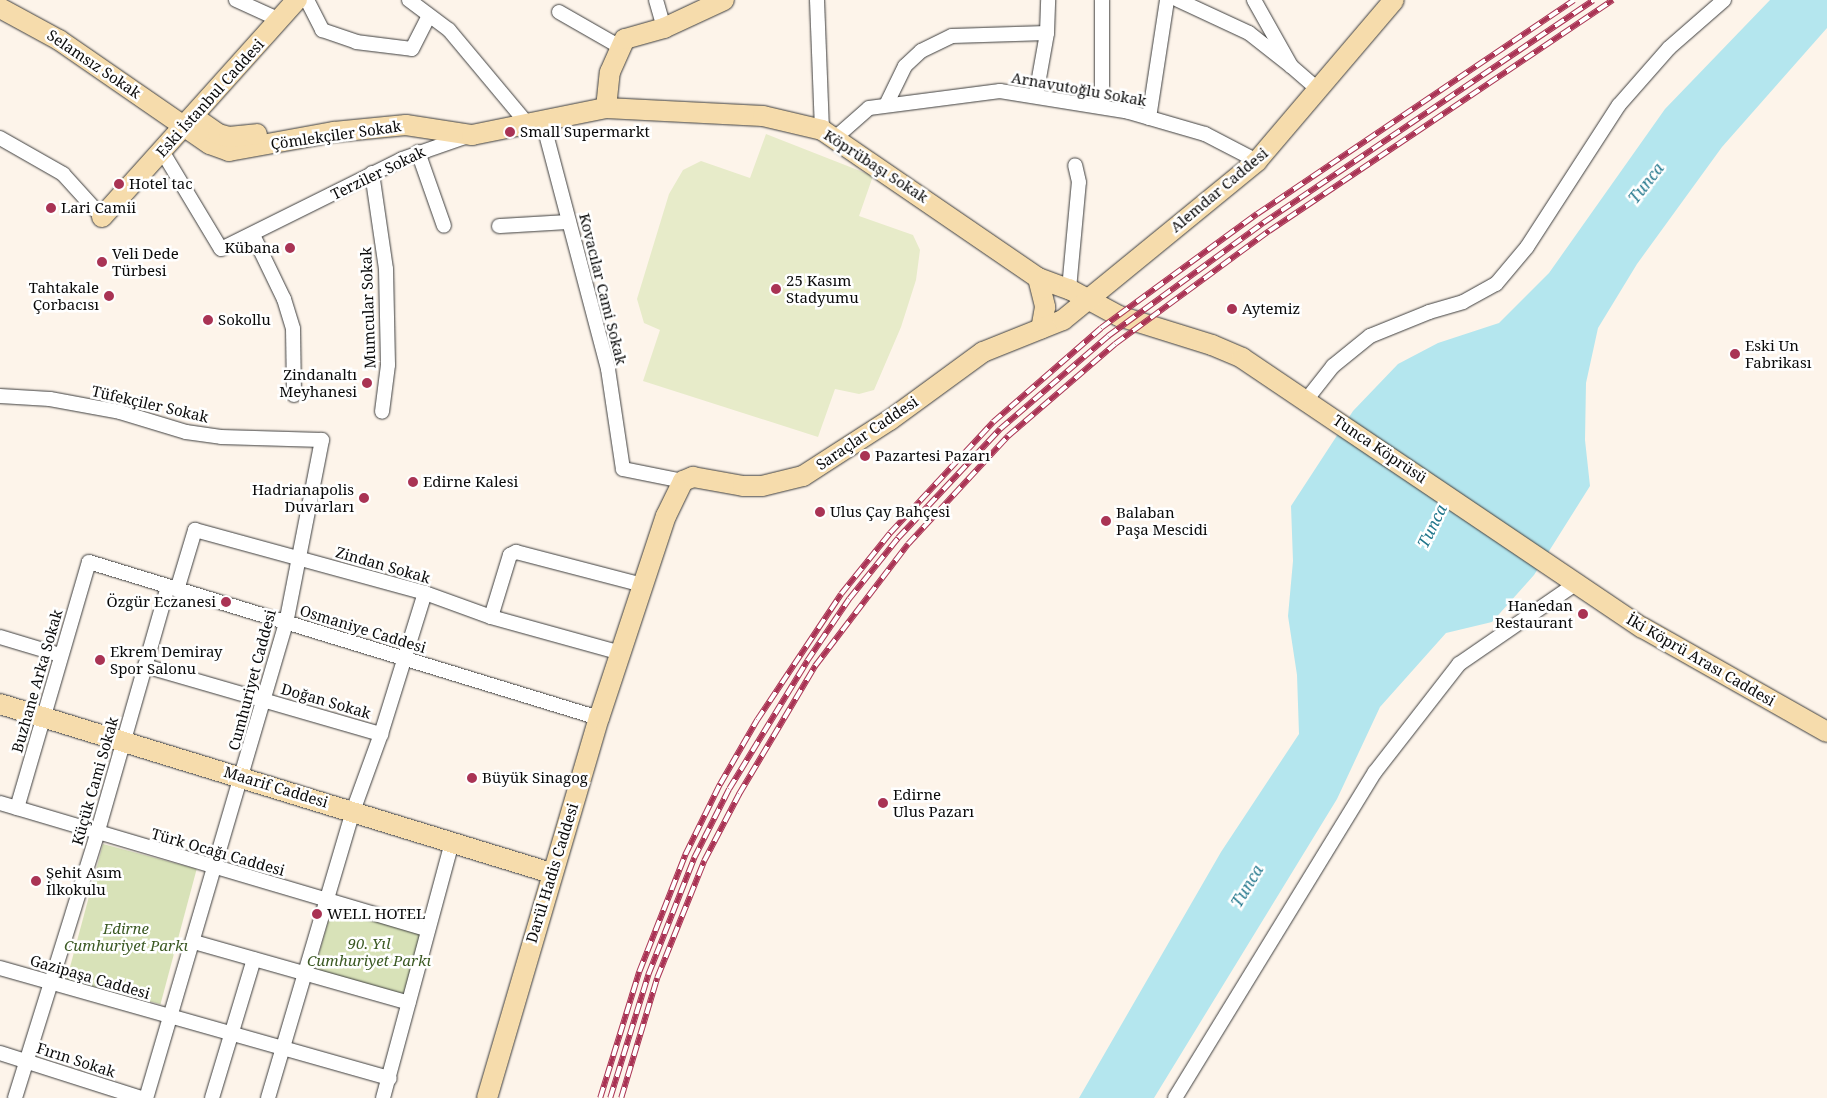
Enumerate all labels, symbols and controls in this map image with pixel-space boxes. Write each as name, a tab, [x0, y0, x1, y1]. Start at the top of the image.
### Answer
street label: Selamsız Sokak	[44, 26, 144, 102]
street label: Eski İstanbul Caddesi	[152, 35, 268, 161]
street label: Arnavutoğlu Sokak	[1010, 68, 1148, 110]
street label: Çömlekçiler Sokak	[269, 117, 403, 153]
place label: Small Supermarkt	[520, 123, 650, 141]
marker: Small Supermarkt	[504, 126, 516, 138]
street label: Köprübaşı Sokak	[821, 126, 931, 206]
street label: Terziler Sokak	[328, 142, 428, 204]
street label: Alemdar Caddesi	[1167, 144, 1271, 236]
water label: Tunca	[1624, 159, 1668, 207]
place label: Hotel tac	[129, 175, 193, 193]
marker: Hotel tac	[113, 178, 125, 190]
place label: Lari Camii	[61, 199, 136, 217]
marker: Lari Camii	[45, 202, 57, 214]
street label: Kovacılar Cami Sokak	[575, 211, 631, 367]
place label: Kübana	[225, 239, 280, 257]
marker: Kübana	[284, 242, 296, 254]
place label: Veli Dede Türbesi	[112, 244, 179, 279]
street label: Mumcular Sokak	[357, 247, 379, 369]
marker: Veli Dede Türbesi	[96, 256, 108, 268]
place label: 25 Kasım Stadyumu	[786, 271, 859, 306]
place label: Tahtakale Çorbacısı	[29, 278, 99, 313]
marker: 25 Kasım Stadyumu	[770, 283, 782, 295]
marker: Tahtakale Çorbacısı	[103, 290, 115, 302]
place label: Aytemiz	[1242, 300, 1300, 318]
marker: Aytemiz	[1226, 303, 1238, 315]
place label: Sokollu	[218, 311, 271, 329]
marker: Sokollu	[202, 314, 214, 326]
place label: Eski Un Fabrikası	[1745, 336, 1812, 371]
marker: Eski Un Fabrikası	[1729, 348, 1741, 360]
place label: Zindanaltı Meyhanesi	[279, 365, 357, 400]
marker: Zindanaltı Meyhanesi	[361, 377, 373, 389]
street label: Tüfekçiler Sokak	[90, 382, 210, 426]
street label: Saraçlar Caddesi	[813, 392, 921, 474]
street label: Tunca Köprüsü	[1330, 411, 1430, 487]
place label: Pazartesi Pazarı	[875, 447, 990, 465]
marker: Pazartesi Pazarı	[859, 450, 871, 462]
place label: Edirne Kalesi	[423, 473, 518, 491]
marker: Edirne Kalesi	[407, 476, 419, 488]
place label: Hadrianapolis Duvarları	[252, 480, 354, 515]
marker: Hadrianapolis Duvarları	[358, 492, 370, 504]
water label: Tunca	[1413, 501, 1451, 551]
place label: Ulus Çay Bahçesi	[830, 503, 950, 521]
place label: Balaban Paşa Mescidi	[1116, 503, 1208, 538]
marker: Ulus Çay Bahçesi	[814, 506, 826, 518]
marker: Balaban Paşa Mescidi	[1100, 515, 1112, 527]
street label: Zindan Sokak	[334, 543, 432, 587]
place label: Özgür Eczanesi	[107, 593, 216, 611]
marker: Özgür Eczanesi	[220, 596, 232, 608]
place label: Hanedan Restaurant	[1495, 596, 1573, 631]
street label: Osmaniye Caddesi	[298, 601, 428, 657]
street label: Buzhane Arka Sokak	[8, 607, 66, 755]
street label: Cumhuriyet Caddesi	[225, 608, 279, 752]
marker: Hanedan Restaurant	[1577, 608, 1589, 620]
street label: İki Köprü Arası Caddesi	[1624, 610, 1778, 710]
place label: Ekrem Demiray Spor Salonu	[110, 642, 223, 677]
marker: Ekrem Demiray Spor Salonu	[94, 654, 106, 666]
street label: Doğan Sokak	[279, 680, 373, 722]
street label: Küçük Cami Sokak	[68, 715, 122, 847]
street label: Maarif Caddesi	[222, 763, 330, 811]
place label: Büyük Sinagog	[482, 769, 588, 787]
marker: Büyük Sinagog	[466, 772, 478, 784]
place label: Edirne Ulus Pazarı	[893, 785, 974, 820]
marker: Edirne Ulus Pazarı	[877, 797, 889, 809]
street label: Darül Hadis Caddesi	[522, 801, 582, 945]
street label: Türk Ocağı Caddesi	[149, 824, 287, 880]
water label: Tunca	[1227, 861, 1267, 911]
place label: Şehit Asım İlkokulu	[46, 863, 122, 898]
marker: Şehit Asım İlkokulu	[30, 875, 42, 887]
place label: WELL HOTEL	[327, 905, 425, 923]
marker: WELL HOTEL	[311, 908, 323, 920]
park label: Edirne Cumhuriyet Parkı	[64, 919, 188, 954]
park label: 90. Yıl Cumhuriyet Parkı	[307, 934, 431, 969]
street label: Gazipaşa Caddesi	[28, 951, 152, 1003]
street label: Fırın Sokak	[34, 1039, 118, 1081]

